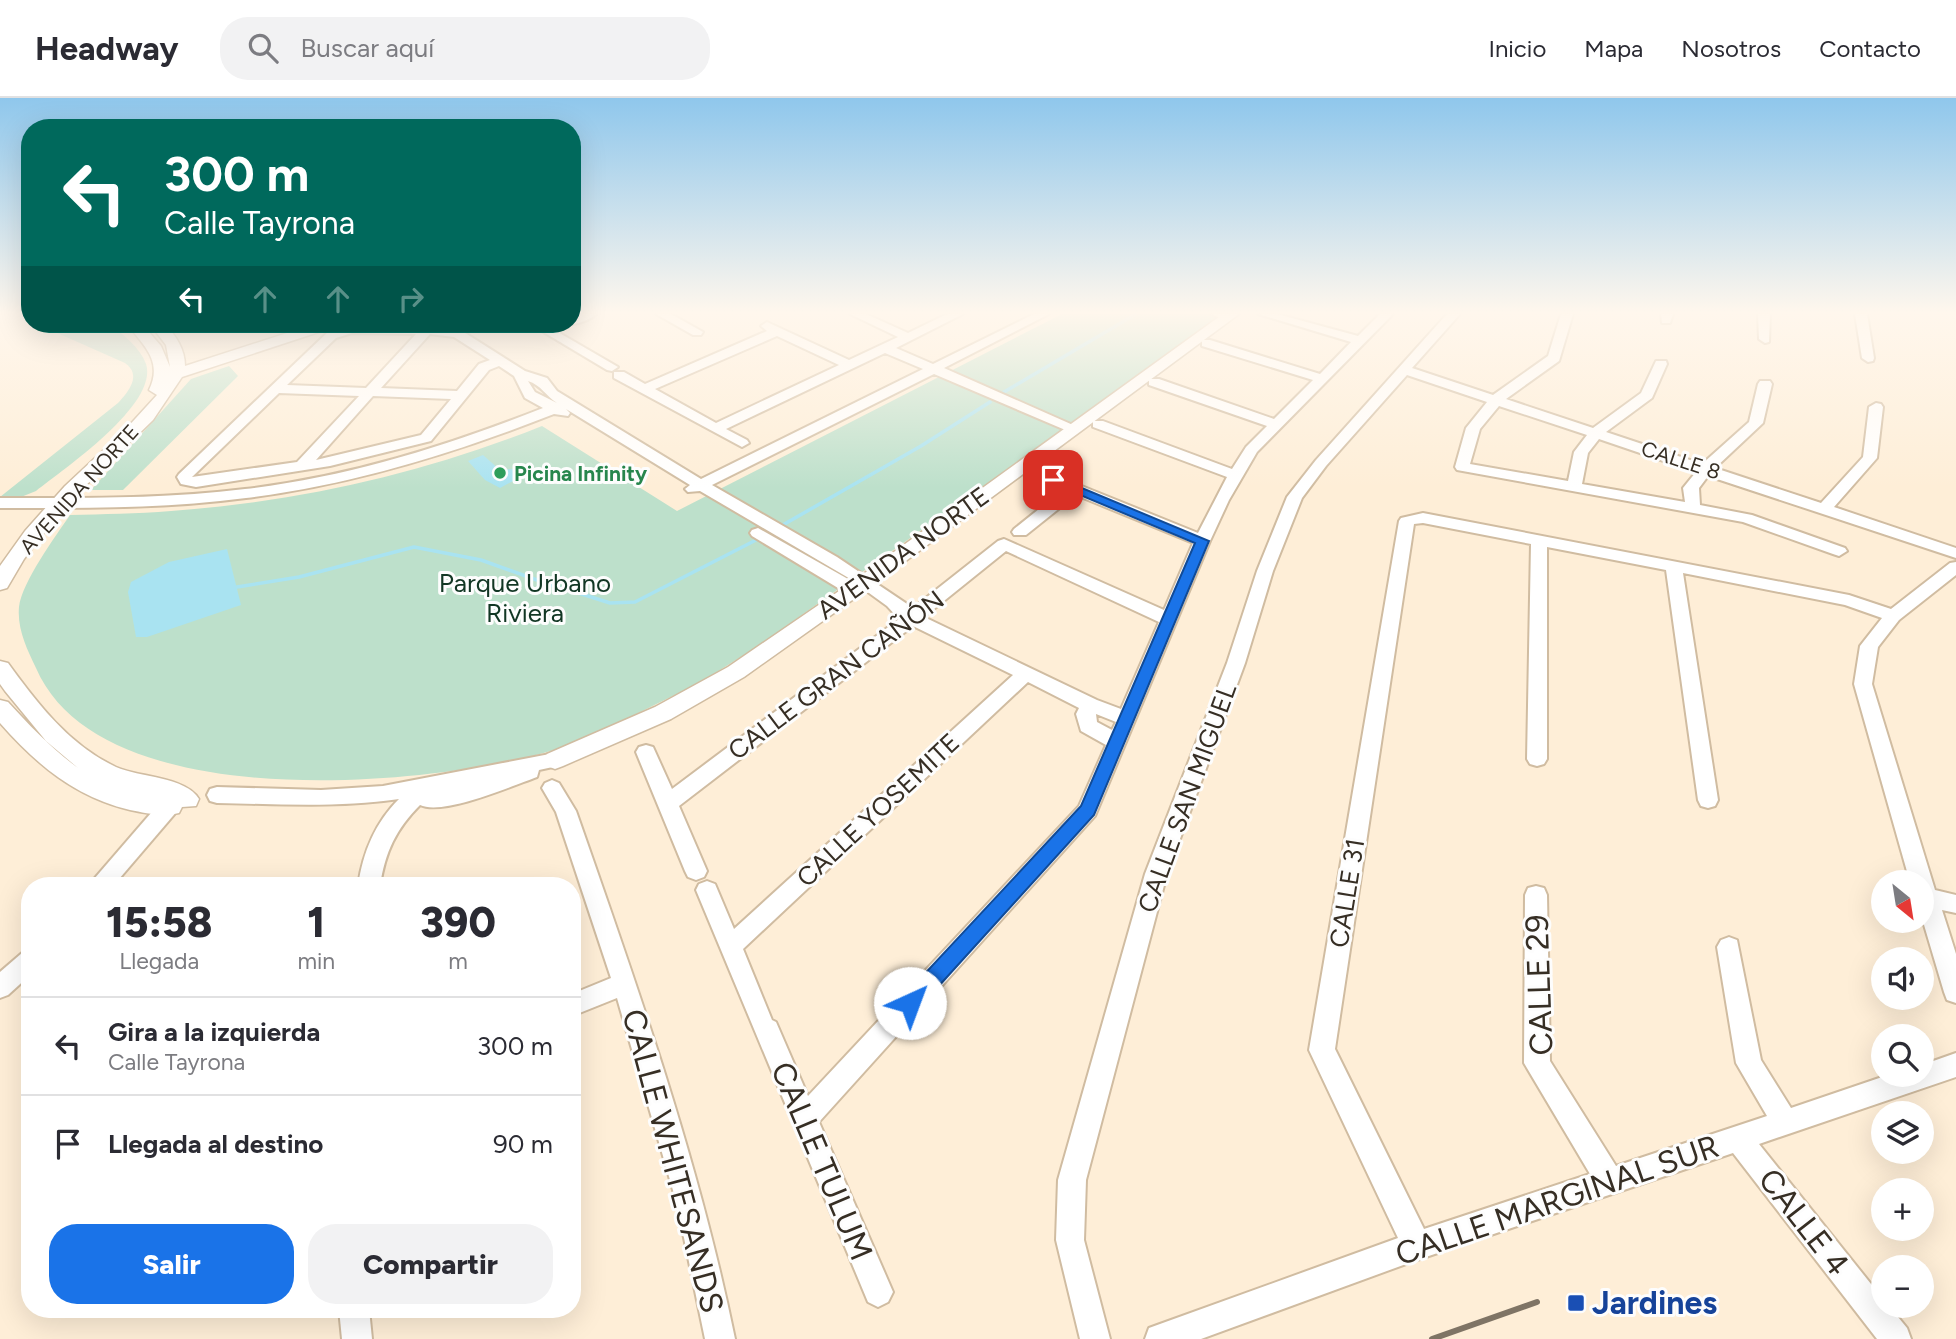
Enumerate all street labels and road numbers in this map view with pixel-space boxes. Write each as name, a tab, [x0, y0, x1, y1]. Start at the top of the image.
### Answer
street label: AVENIDA NORTE	[14, 419, 144, 559]
street label: CALLE 8	[1638, 435, 1724, 485]
street label: AVENIDA NORTE	[811, 480, 995, 626]
street label: CALLE GRAN CAÑÓN	[722, 583, 950, 767]
street label: CALLE SAN MIGUEL	[1131, 679, 1243, 917]
street label: CALLE YOSEMITE	[790, 726, 966, 894]
street label: CALLE 31	[1323, 836, 1371, 950]
street label: CALLE 29	[1518, 914, 1560, 1056]
street label: CALLE WHITESANDS	[614, 1005, 732, 1317]
street label: CALLE TULUM	[763, 1056, 881, 1266]
street label: CALLE MARGINAL SUR	[1390, 1127, 1724, 1273]
street label: CALLE 4	[1751, 1161, 1857, 1283]

